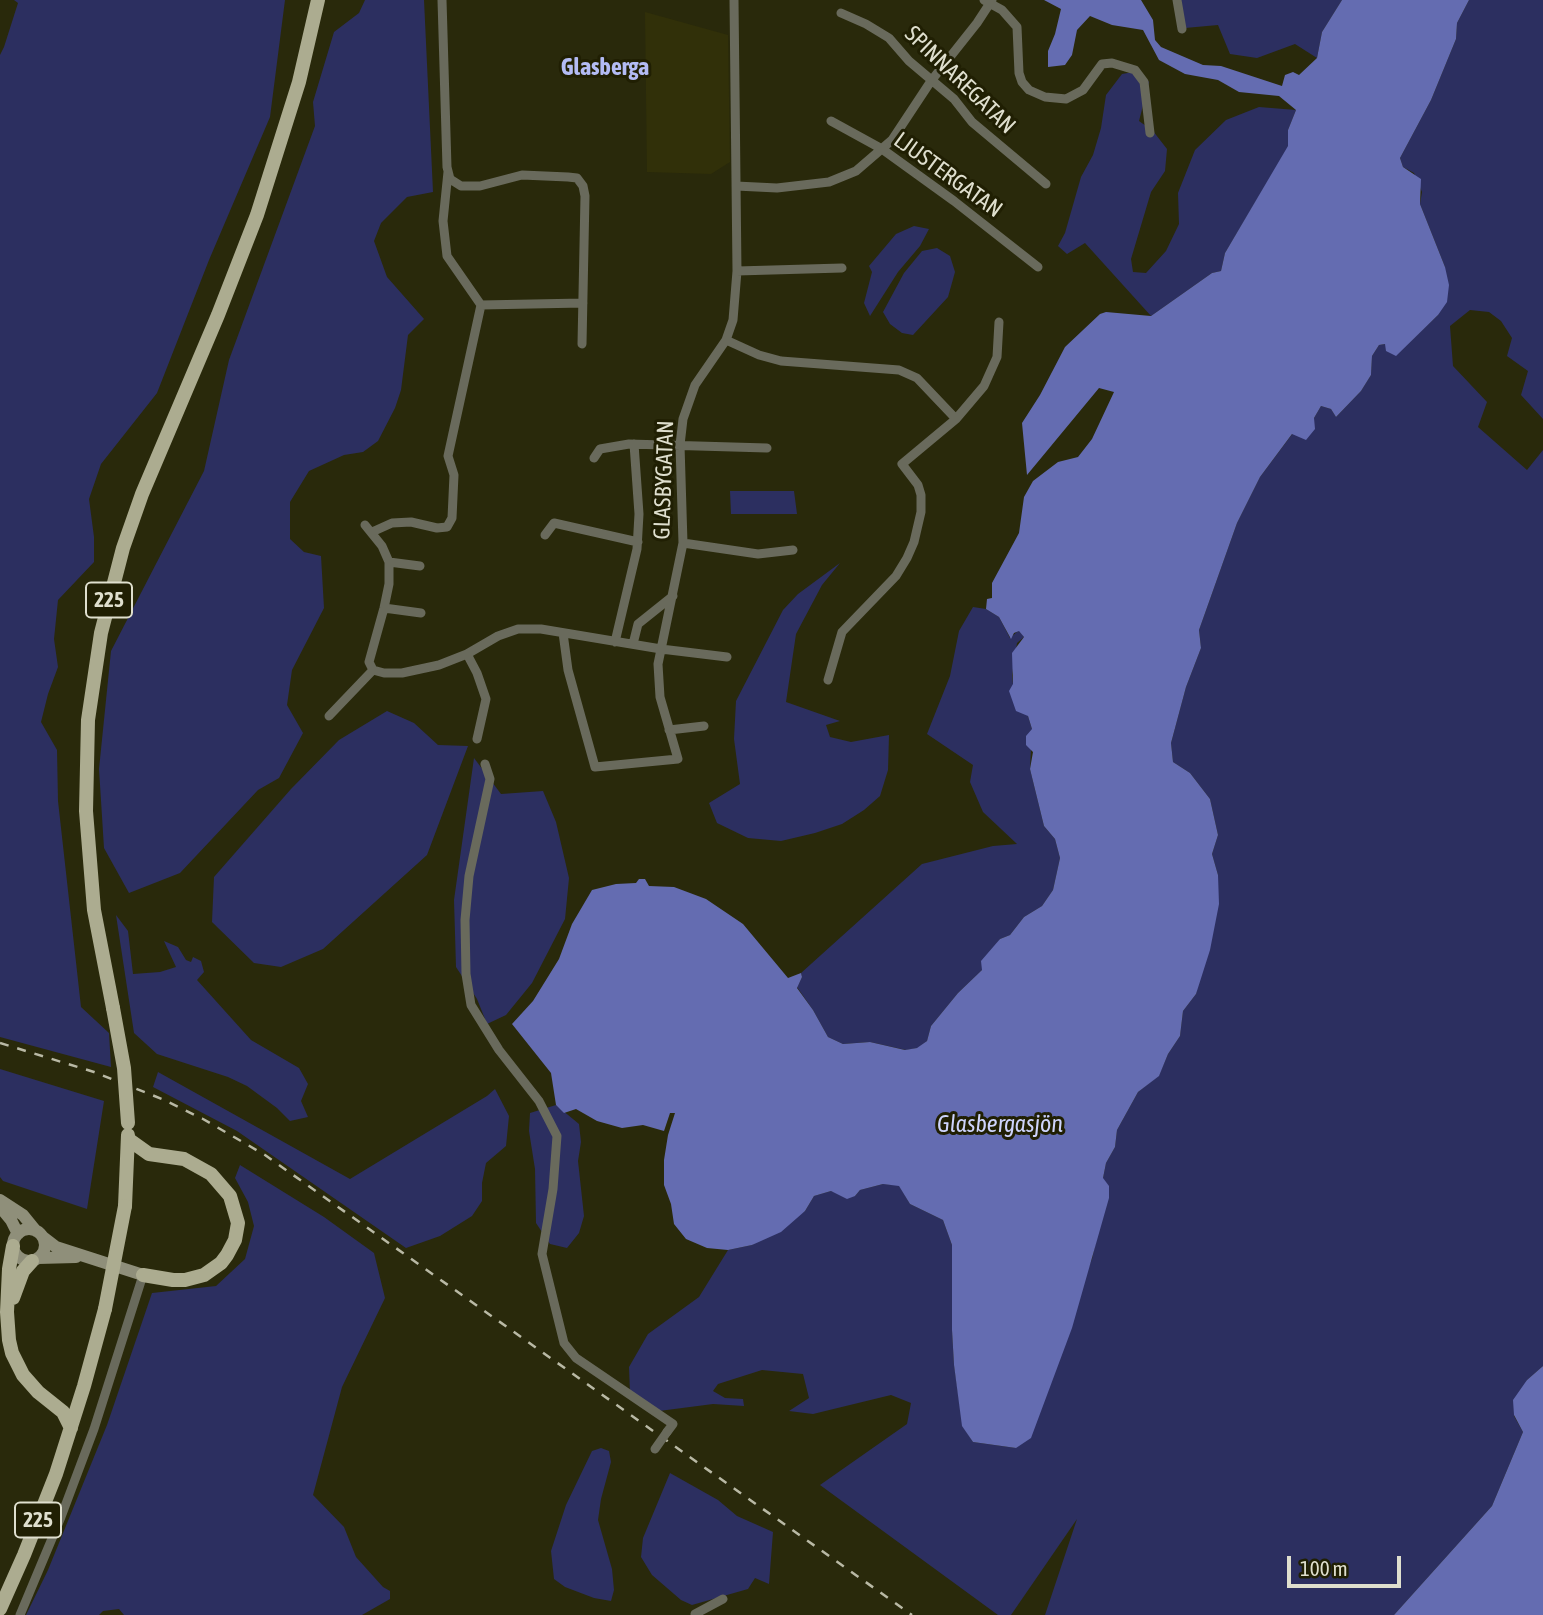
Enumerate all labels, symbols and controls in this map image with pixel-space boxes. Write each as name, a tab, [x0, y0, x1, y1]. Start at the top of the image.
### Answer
street label: SPINNAREGATAN	[899, 20, 1021, 140]
district label: Glasberga	[561, 53, 649, 81]
street label: LJUSTERGATAN	[888, 126, 1008, 224]
street label: GLASBYGATAN	[648, 420, 680, 540]
road number: 225	[86, 582, 132, 618]
water label: Glasbergasjön	[937, 1110, 1063, 1138]
road number: 225	[15, 1502, 61, 1538]
scale bar	[1291, 1542, 1405, 1586]
text: 100 m	[1300, 1556, 1348, 1580]

